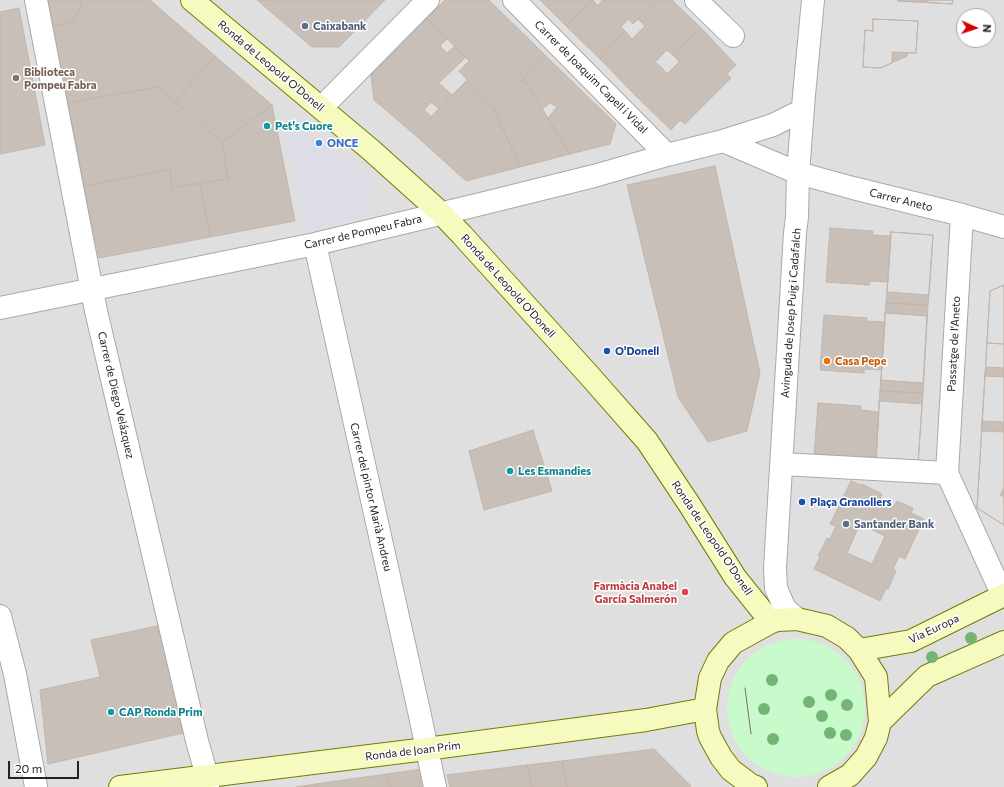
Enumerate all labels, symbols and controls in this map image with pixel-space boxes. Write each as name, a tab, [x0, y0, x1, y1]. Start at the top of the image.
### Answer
north arrow	[956, 8, 996, 48]
street label: Ronda de Leopold O'Donell	[215, 18, 327, 114]
street label: Carrer de Joaquim Capell i Vidal	[532, 18, 650, 136]
place label: Caixabank	[313, 19, 366, 33]
marker: Caixabank	[300, 21, 310, 31]
text: N	[981, 24, 994, 33]
place label: Biblioteca Pompeu Fabra	[24, 65, 96, 91]
marker: Biblioteca Pompeu Fabra	[11, 73, 21, 83]
place label: Pet's Cuore	[275, 119, 333, 133]
marker: Pet's Cuore	[262, 121, 272, 131]
place label: ONCE	[327, 136, 358, 150]
marker: ONCE	[314, 138, 324, 148]
street label: Carrer Aneto	[868, 186, 934, 214]
street label: Carrer de Pompeu Fabra	[303, 212, 423, 252]
street label: Avinguda de Josep Puig i Cadafalch	[778, 228, 804, 398]
street label: Ronda de Leopold O'Donell	[458, 231, 558, 341]
street label: Passatge de l'Aneto	[945, 296, 963, 392]
street label: Carrer de Diego Velázquez	[95, 330, 137, 460]
place label: O'Donell	[615, 344, 659, 358]
marker: O'Donell	[602, 346, 612, 356]
place label: Casa Pepe	[835, 354, 886, 368]
marker: Casa Pepe	[822, 356, 832, 366]
street label: Carrer del pintor Marià Andreu	[347, 421, 395, 573]
place label: Les Esmandies	[518, 464, 591, 478]
marker: Les Esmandies	[505, 466, 515, 476]
street label: Ronda de Leopold O'Donell	[669, 478, 755, 598]
place label: Plaça Granollers	[810, 495, 892, 509]
marker: Plaça Granollers	[797, 497, 807, 507]
place label: Santander Bank	[854, 517, 934, 531]
marker: Santander Bank	[841, 519, 851, 529]
place label: Farmàcia Anabel García Salmerón	[594, 579, 677, 605]
marker: Farmàcia Anabel García Salmerón	[680, 587, 690, 597]
street label: Via Europa	[907, 612, 961, 646]
place label: CAP Ronda Prim	[119, 705, 202, 719]
marker: CAP Ronda Prim	[106, 707, 116, 717]
street label: Ronda de Joan Prim	[365, 739, 461, 763]
scale bar	[10, 753, 81, 779]
text: 20 m	[15, 761, 42, 775]

